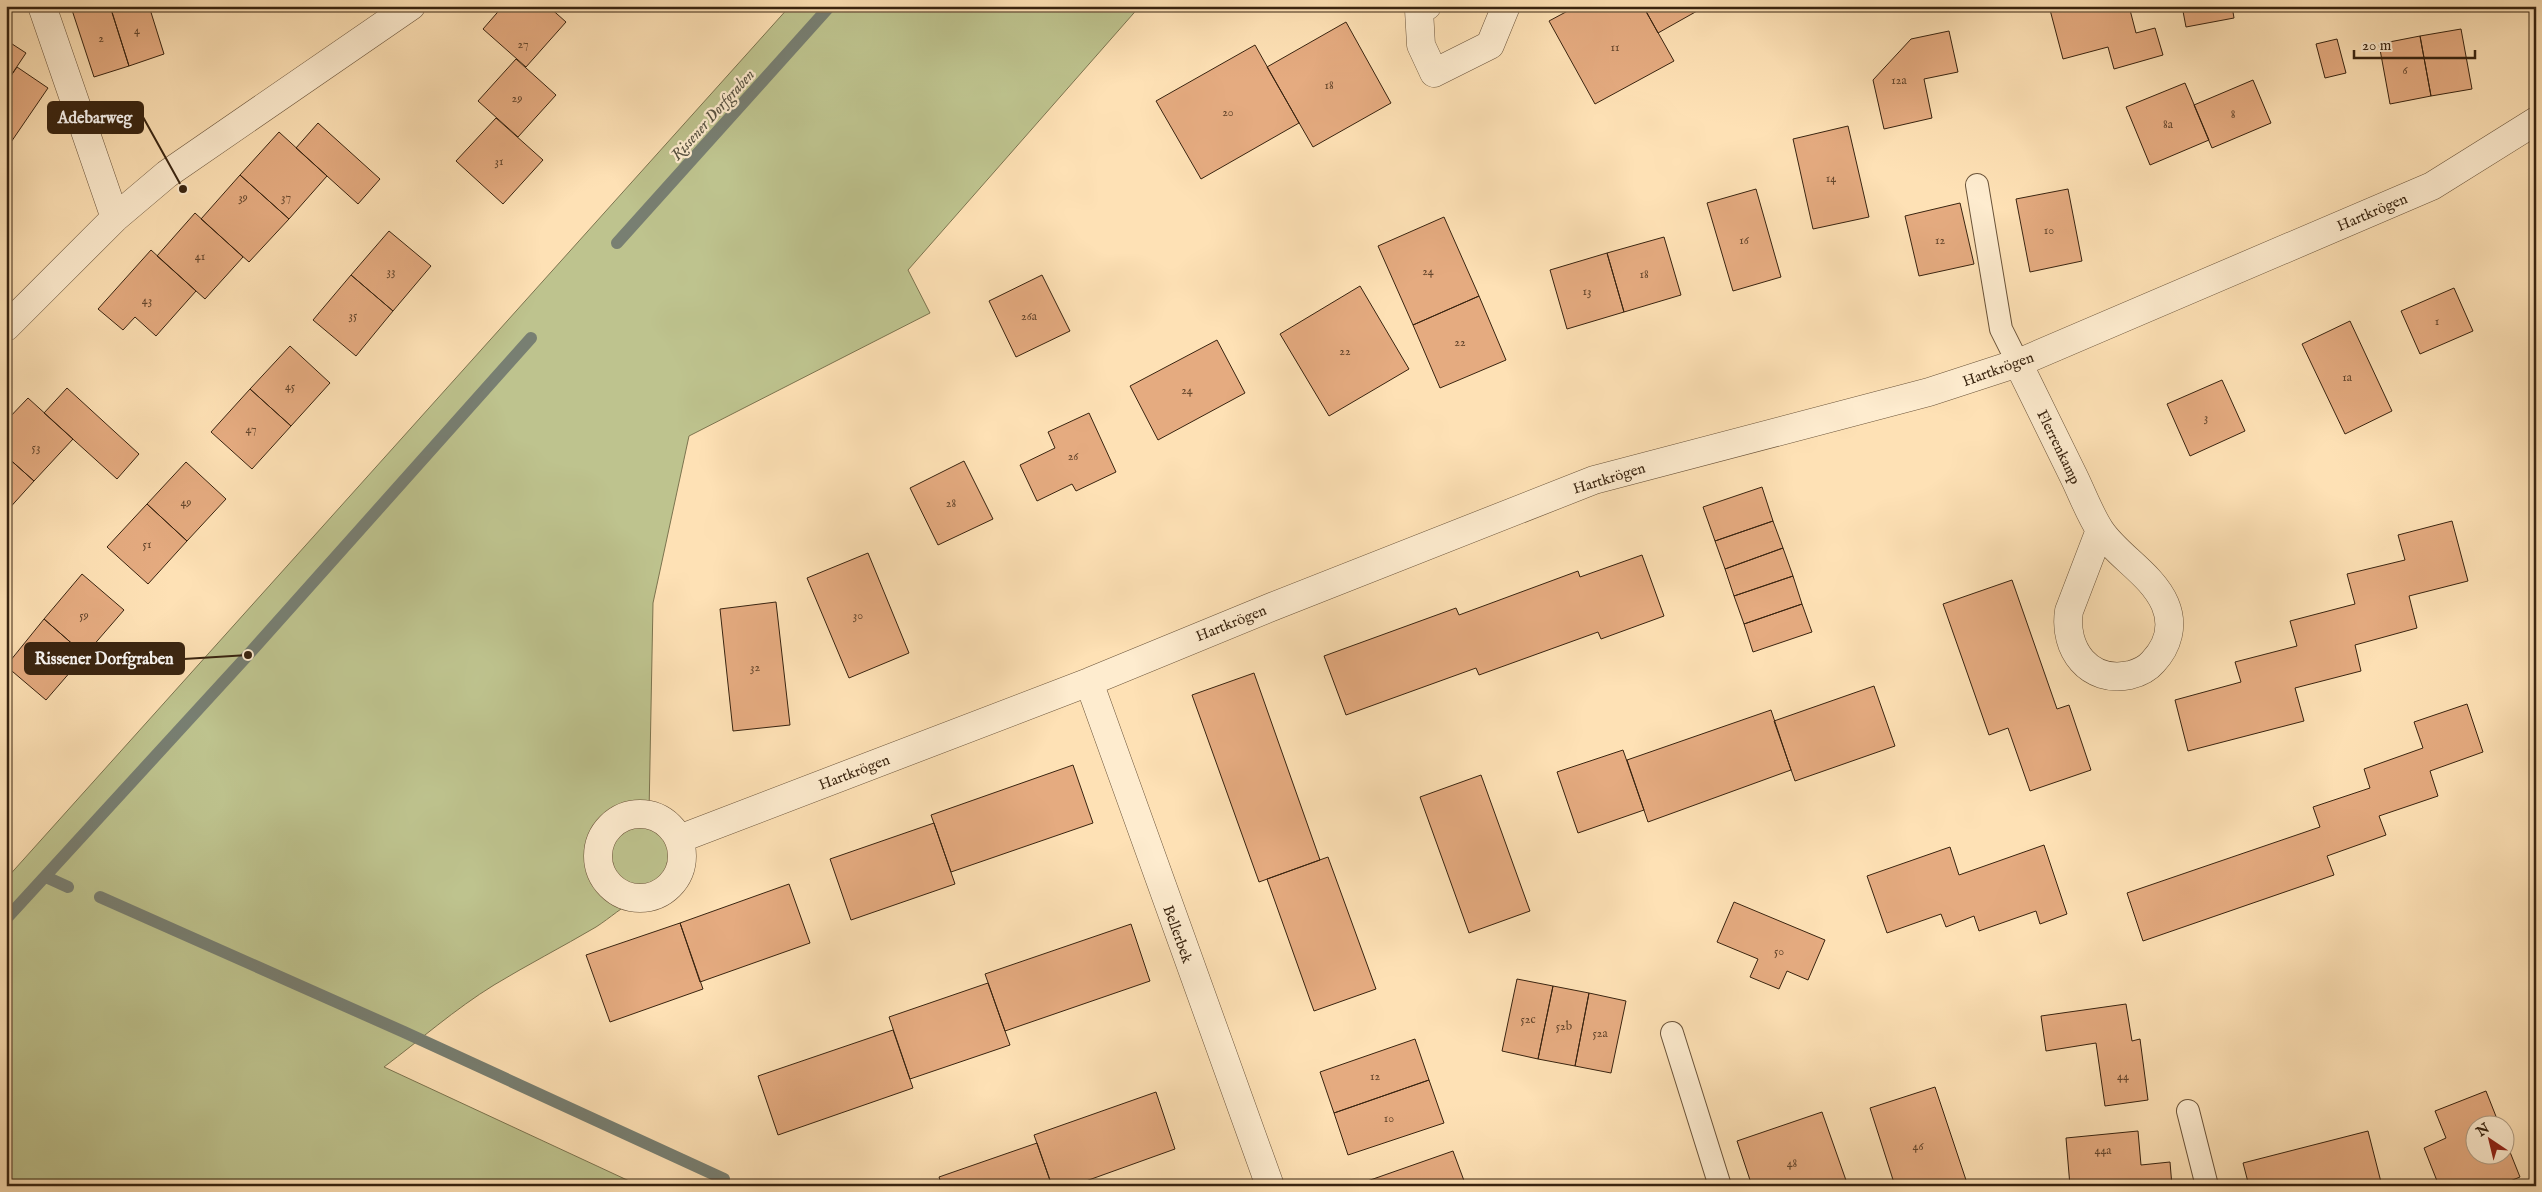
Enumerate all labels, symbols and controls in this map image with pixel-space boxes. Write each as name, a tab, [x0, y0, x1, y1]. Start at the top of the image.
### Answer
house number: 4	[134, 23, 140, 38]
scale bar	[2354, 28, 2476, 60]
house number: 2	[98, 31, 104, 46]
text: 20 m	[2362, 36, 2392, 55]
house number: 27	[517, 37, 529, 52]
house number: 11	[1611, 40, 1619, 55]
house number: 6	[2402, 63, 2408, 78]
water label: Rissener Dorfgraben	[667, 66, 760, 165]
house number: 12a	[1891, 73, 1907, 88]
house number: 18	[1324, 78, 1334, 93]
house number: 29	[512, 91, 522, 106]
callout: Adebarweg	[48, 102, 143, 133]
house number: 20	[1222, 105, 1234, 120]
house number: 8	[2231, 107, 2236, 122]
text: Adebarweg	[57, 109, 134, 129]
house number: 8a	[2163, 117, 2174, 132]
house number: 31	[495, 154, 503, 169]
house number: 14	[1826, 171, 1836, 186]
street label: Hartkrögen	[2334, 189, 2410, 236]
house number: 39	[238, 190, 248, 205]
house number: 37	[281, 190, 291, 205]
house number: 10	[2044, 223, 2054, 238]
house number: 16	[1739, 233, 1750, 248]
house number: 12	[1935, 233, 1945, 248]
house number: 41	[195, 249, 205, 264]
house number: 33	[387, 264, 395, 279]
house number: 24	[1422, 264, 1434, 279]
house number: 18	[1639, 267, 1649, 282]
house number: 13	[1583, 284, 1591, 299]
house number: 43	[142, 293, 152, 308]
house number: 35	[349, 308, 358, 323]
house number: 26a	[1021, 309, 1038, 324]
house number: 1	[2435, 314, 2439, 329]
house number: 22	[1454, 335, 1466, 350]
house number: 22	[1339, 344, 1351, 359]
street label: Hartkrögen	[1960, 348, 2037, 391]
house number: 1a	[2342, 370, 2353, 385]
house number: 45	[285, 379, 296, 394]
house number: 24	[1181, 383, 1193, 398]
street label: Flerrenkamp	[2032, 407, 2085, 488]
house number: 3	[2204, 410, 2208, 425]
house number: 47	[245, 422, 257, 437]
house number: 53	[32, 440, 40, 455]
house number: 26	[1068, 449, 1079, 464]
street label: Hartkrögen	[1571, 458, 1648, 498]
house number: 49	[180, 495, 192, 510]
house number: 28	[946, 496, 956, 511]
house number: 51	[143, 537, 151, 552]
street label: Hartkrögen	[1193, 601, 1269, 646]
house number: 59	[79, 608, 89, 623]
house number: 30	[853, 608, 863, 623]
callout: Rissener Dorfgraben	[25, 643, 184, 674]
text: Rissener Dorfgraben	[34, 650, 174, 670]
house number: 32	[750, 660, 760, 675]
street label: Hartkrögen	[816, 750, 892, 795]
street label: Bellerbek	[1158, 903, 1197, 967]
house number: 50	[1774, 944, 1784, 959]
house number: 52c	[1520, 1012, 1536, 1027]
house number: 52b	[1556, 1019, 1572, 1034]
house number: 52a	[1592, 1026, 1608, 1041]
house number: 12	[1370, 1069, 1380, 1084]
house number: 44	[2117, 1069, 2129, 1084]
house number: 10	[1384, 1111, 1394, 1126]
north arrow	[2464, 1114, 2514, 1164]
text: N	[2472, 1119, 2493, 1142]
house number: 46	[1913, 1139, 1924, 1154]
house number: 44a	[2095, 1143, 2112, 1158]
house number: 48	[1787, 1156, 1798, 1171]

